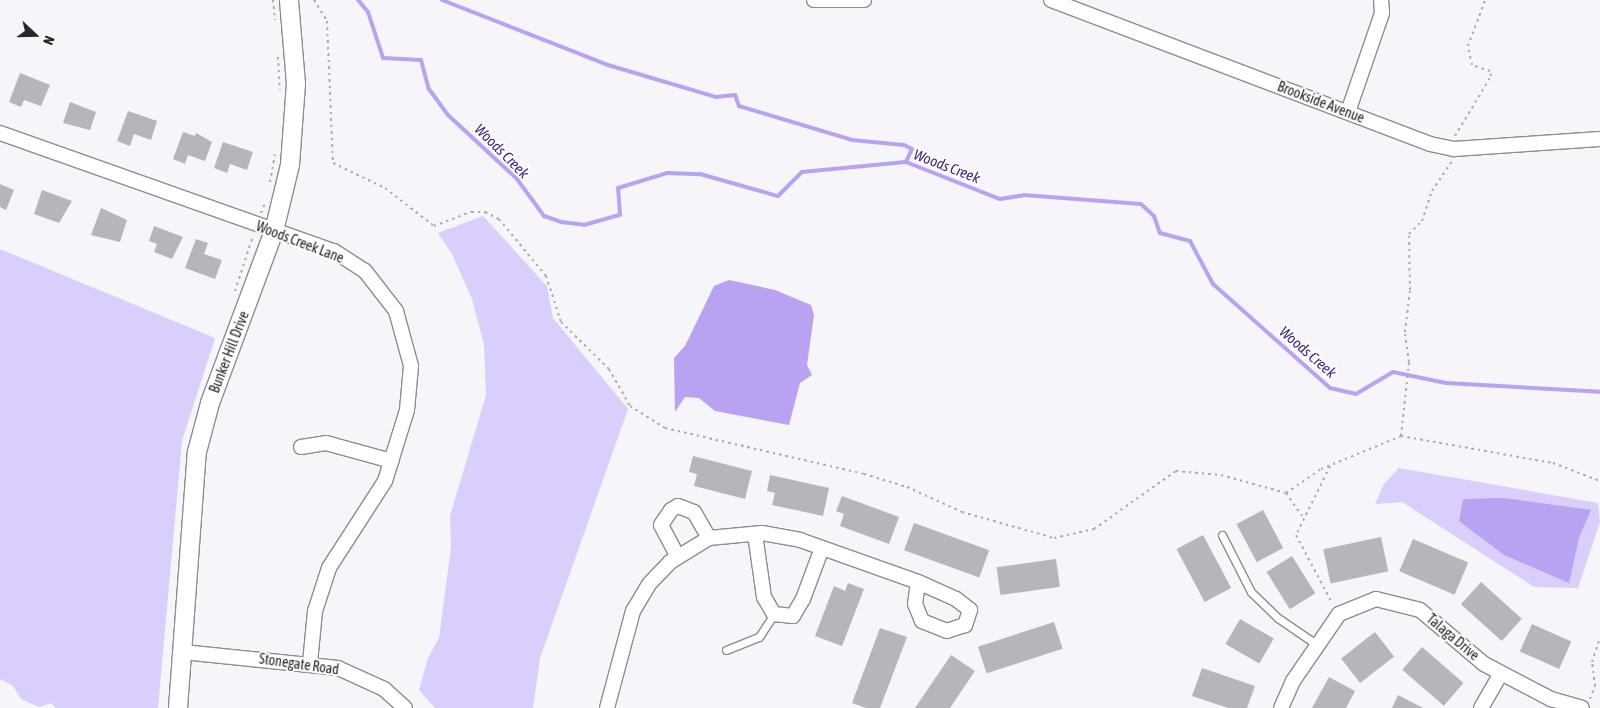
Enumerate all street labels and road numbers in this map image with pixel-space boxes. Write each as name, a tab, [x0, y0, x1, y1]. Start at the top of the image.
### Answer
street label: Brookside Avenue	[1275, 78, 1367, 126]
street label: Woods Creek Lane	[254, 218, 346, 266]
street label: Bunker Hill Drive	[206, 309, 252, 395]
street label: Talaga Drive	[1423, 610, 1483, 664]
street label: Stonegate Road	[258, 650, 340, 678]

